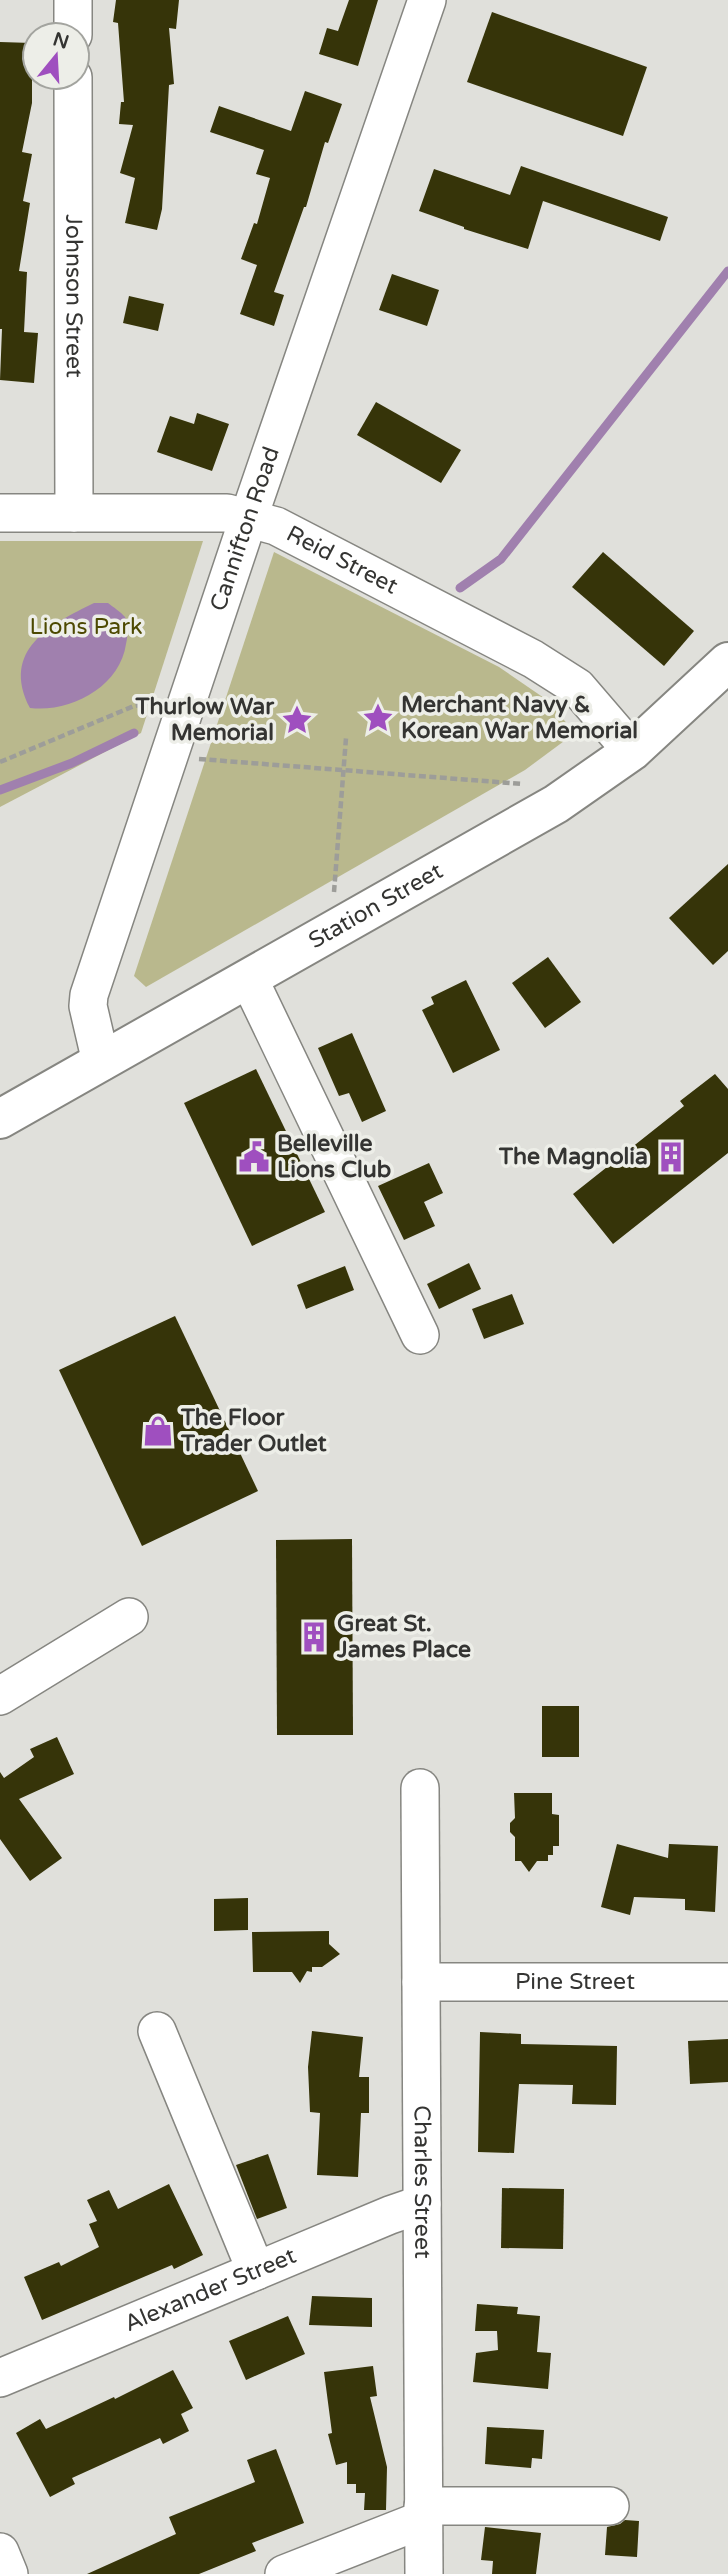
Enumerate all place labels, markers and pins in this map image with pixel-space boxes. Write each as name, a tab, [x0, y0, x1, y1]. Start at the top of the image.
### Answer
place label: Merchant Navy & Korean War Memorial	[401, 691, 638, 745]
place label: Thurlow War Memorial	[135, 693, 275, 747]
place icon: Merchant Navy & Korean War Memorial	[361, 701, 395, 735]
place icon: Thurlow War Memorial	[280, 703, 314, 737]
place label: Belleville Lions Club	[277, 1130, 391, 1184]
public building icon: Belleville Lions Club	[237, 1140, 271, 1174]
building icon: The Magnolia	[654, 1140, 688, 1174]
place label: The Magnolia	[498, 1143, 648, 1171]
place label: The Floor Trader Outlet	[180, 1404, 327, 1458]
shop icon: The Floor Trader Outlet	[141, 1414, 175, 1448]
place label: Great St. James Place	[336, 1610, 471, 1664]
building icon: Great St. James Place	[297, 1620, 331, 1654]

